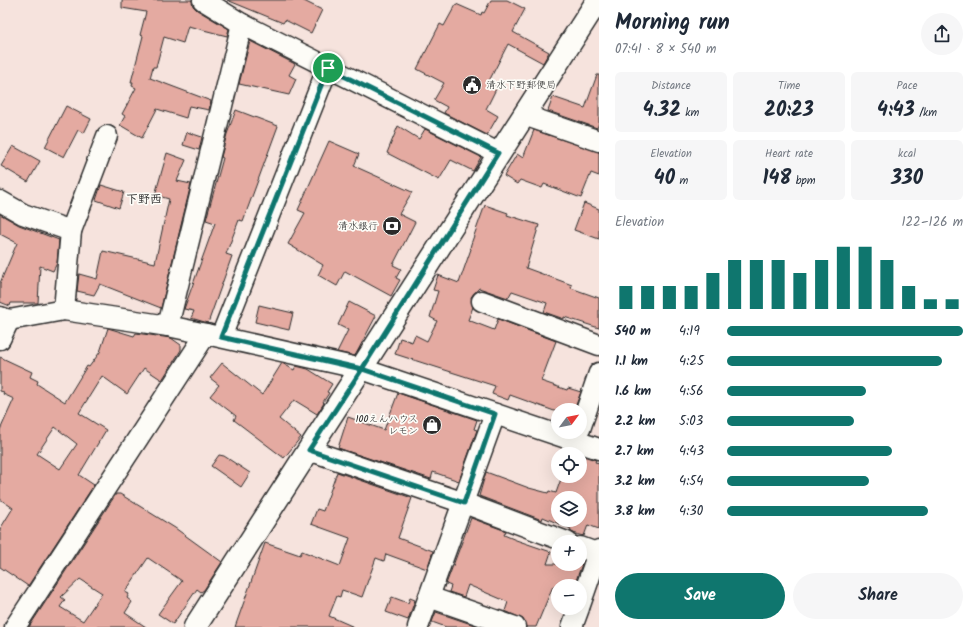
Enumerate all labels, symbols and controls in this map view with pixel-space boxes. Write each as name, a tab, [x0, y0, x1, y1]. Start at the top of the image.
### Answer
text: Morning run	[615, 6, 730, 41]
button: share	[921, 13, 963, 55]
text: 07:41 · 8 × 540 m	[615, 39, 716, 60]
pin	[311, 51, 345, 85]
icon: arrive	[317, 57, 339, 79]
public building icon: 清水下野郵便局	[461, 74, 483, 96]
place label: 清水下野郵便局	[486, 77, 556, 93]
text: Distance	[651, 77, 691, 95]
text: Time	[778, 77, 800, 95]
text: Pace	[897, 77, 917, 95]
text: 4.32	[643, 95, 681, 127]
text: 20:23	[764, 95, 814, 127]
text: 4:43	[877, 95, 915, 127]
text: km	[681, 104, 699, 122]
text: /km	[915, 104, 937, 122]
text: Elevation	[650, 145, 692, 163]
text: Heart rate	[765, 145, 813, 163]
text: kcal	[898, 145, 916, 163]
text: 40	[654, 163, 675, 195]
text: 148	[763, 163, 791, 195]
text: 330	[891, 163, 923, 195]
text: m	[675, 172, 688, 190]
text: bpm	[791, 172, 815, 190]
district label: 下野西	[126, 190, 162, 209]
text: Elevation	[615, 212, 664, 233]
text: 122–126 m	[901, 212, 963, 233]
bank icon: 清水銀行	[381, 215, 403, 237]
place label: 清水銀行	[338, 218, 378, 234]
text: 540 m	[615, 321, 651, 342]
text: 4:19	[679, 321, 700, 342]
text: 1.1 km	[615, 351, 648, 372]
text: 4:25	[679, 351, 704, 372]
text: 1.6 km	[615, 381, 651, 402]
text: 4:56	[679, 381, 704, 402]
north arrow	[551, 403, 587, 439]
map controls	[551, 403, 587, 615]
place label: 100えんハウス レモン	[355, 411, 418, 439]
text: 2.2 km	[615, 411, 655, 432]
text: 5:03	[679, 411, 703, 432]
shop icon: 100えんハウス レモン	[421, 414, 443, 436]
text: 2.7 km	[615, 441, 654, 462]
text: 4:43	[679, 441, 704, 462]
button: locate	[551, 447, 587, 483]
text: 3.2 km	[615, 471, 655, 492]
text: 4:54	[679, 471, 704, 492]
button: layers	[551, 491, 587, 527]
text: 3.8 km	[615, 501, 655, 522]
text: 4:30	[679, 501, 703, 522]
button: +	[551, 535, 587, 571]
button: Save	[615, 573, 785, 619]
button: Share	[793, 573, 963, 619]
button: −	[551, 579, 587, 615]

